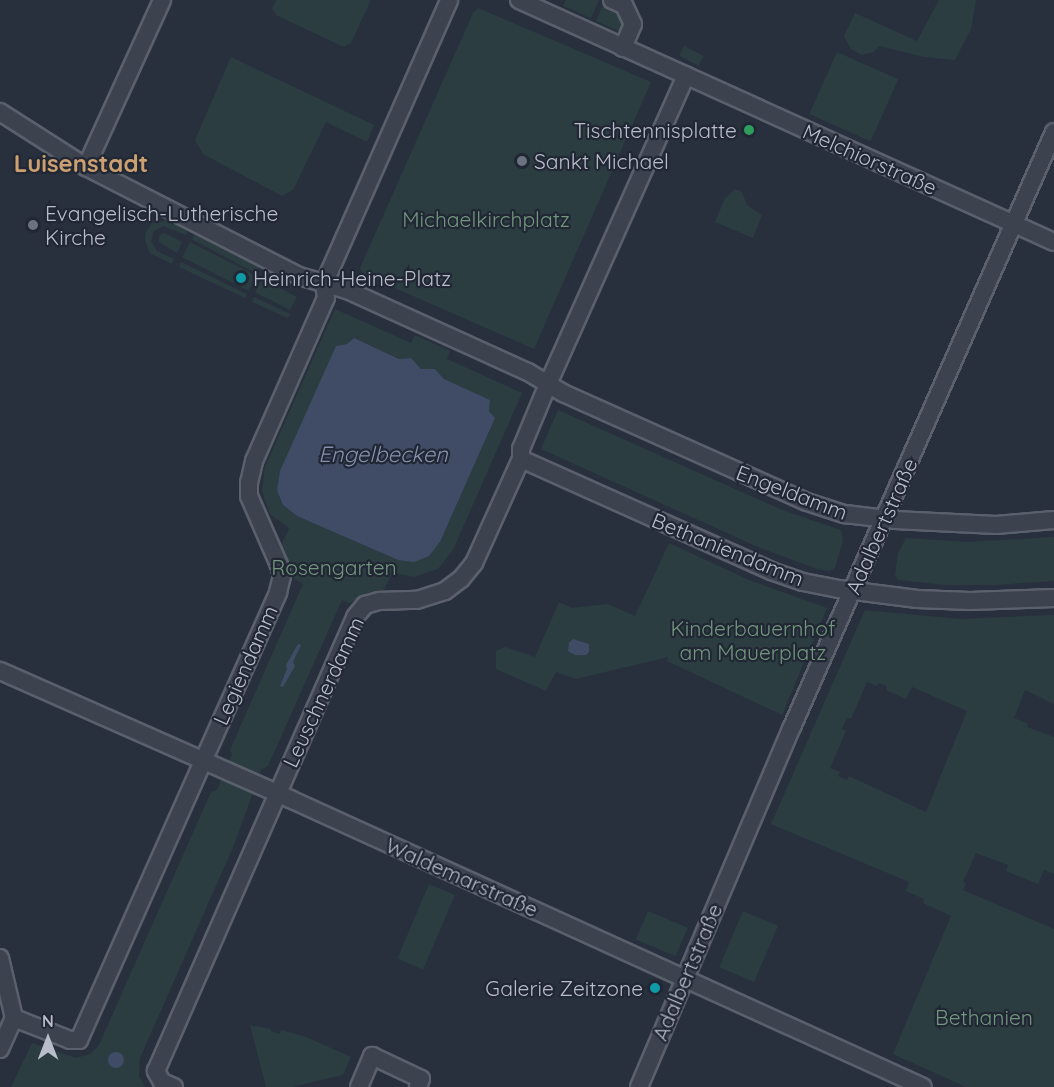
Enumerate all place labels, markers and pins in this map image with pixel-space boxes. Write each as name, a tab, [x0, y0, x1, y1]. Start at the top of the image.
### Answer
place label: Tischtennisplatte	[573, 117, 737, 143]
marker: Tischtennisplatte	[742, 123, 756, 137]
place label: Sankt Michael	[534, 148, 669, 174]
marker: Sankt Michael	[515, 154, 529, 168]
place label: Evangelisch-Lutherische Kirche	[45, 200, 278, 250]
marker: Evangelisch-Lutherische Kirche	[26, 218, 40, 232]
place label: Heinrich-Heine-Platz	[253, 265, 451, 291]
marker: Heinrich-Heine-Platz	[234, 271, 248, 285]
place label: Galerie Zeitzone	[485, 975, 643, 1001]
marker: Galerie Zeitzone	[648, 981, 662, 995]

